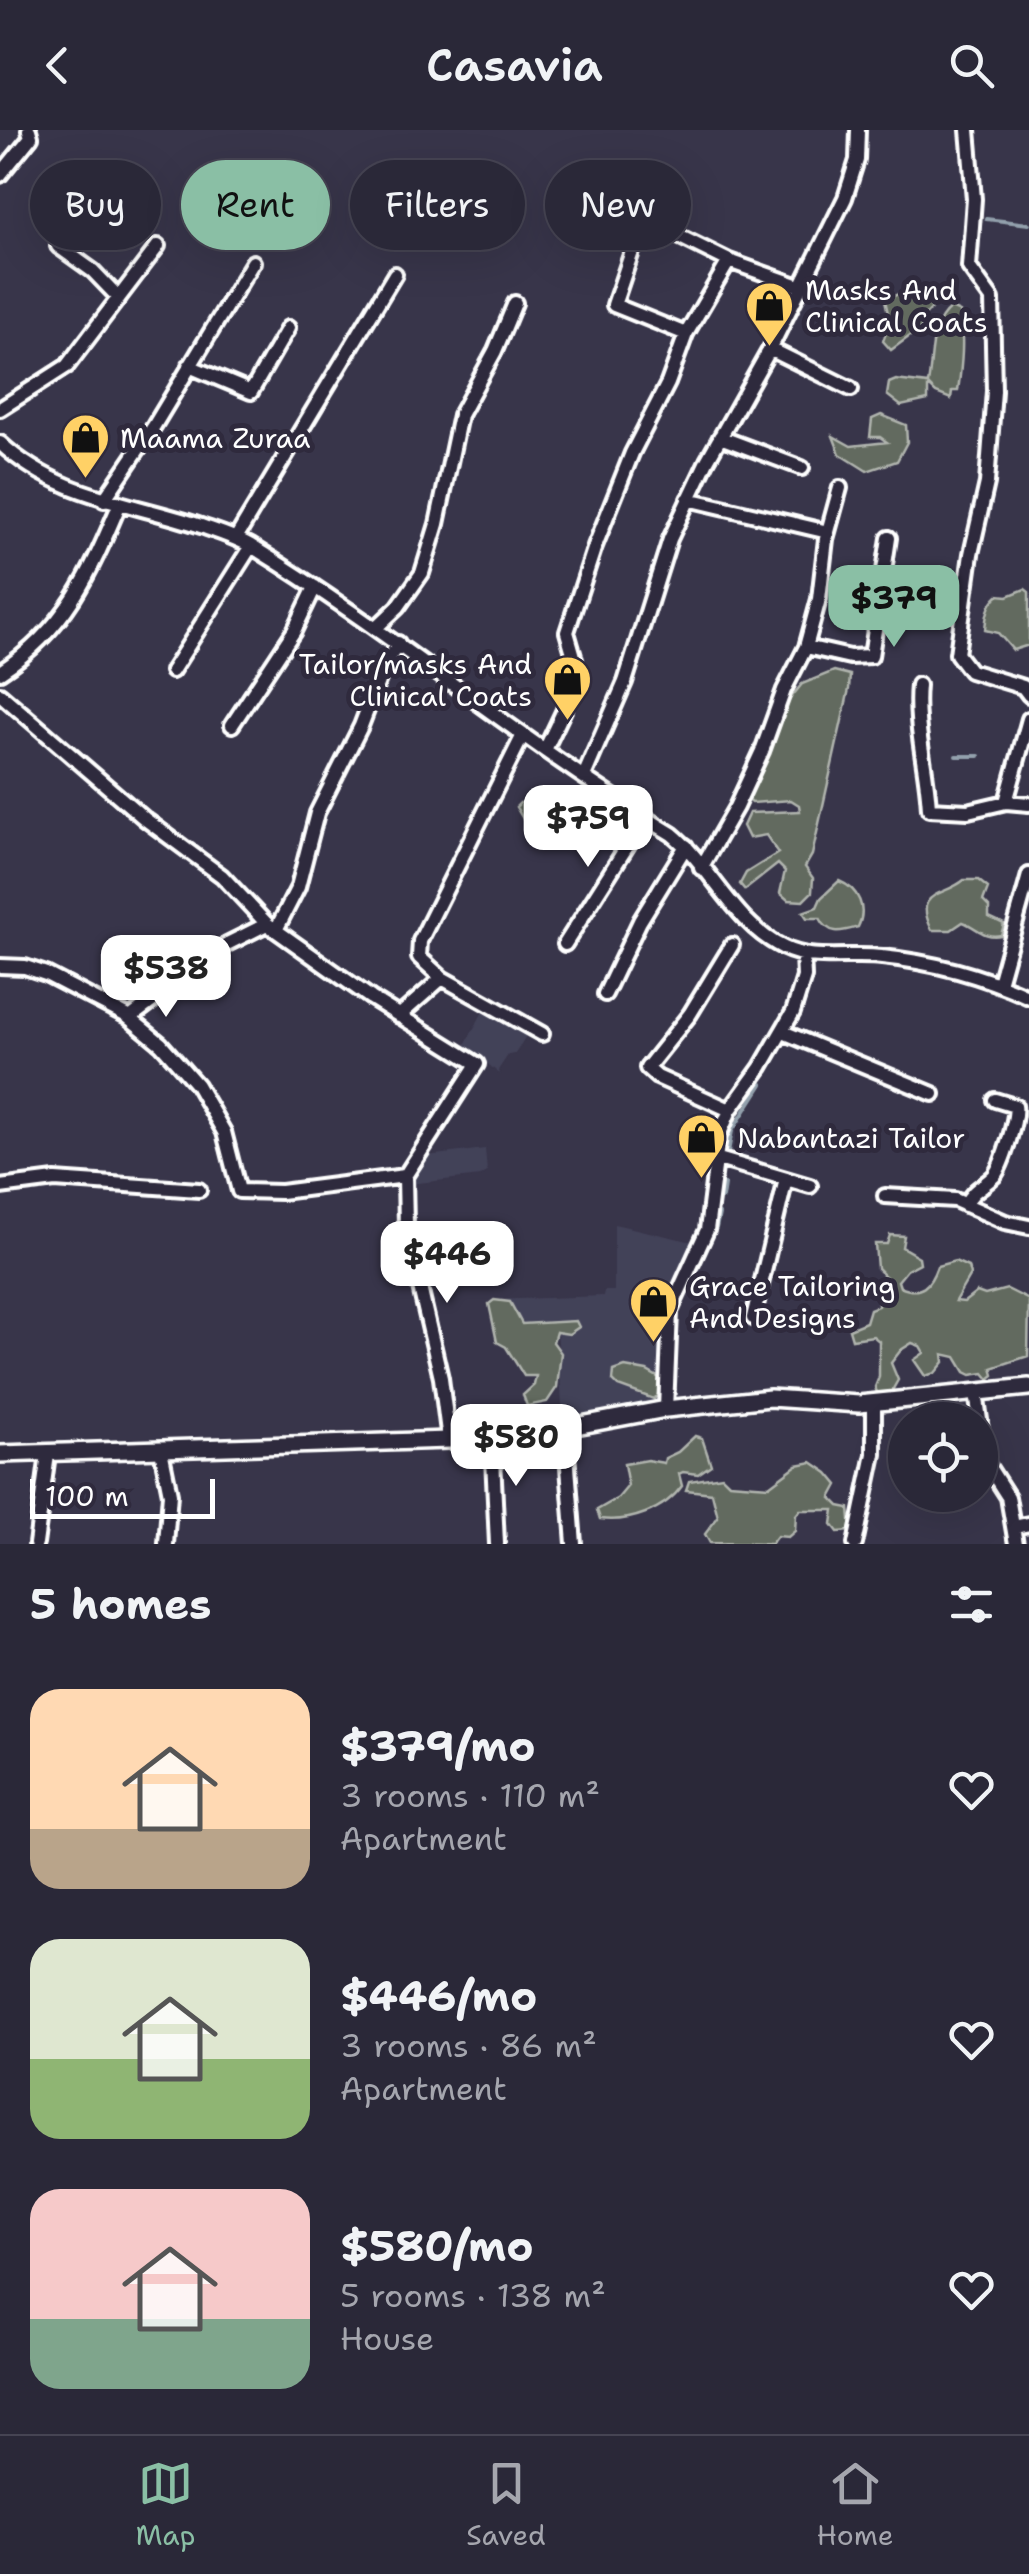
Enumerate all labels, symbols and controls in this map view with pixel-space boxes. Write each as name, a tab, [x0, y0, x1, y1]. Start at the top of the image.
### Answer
text: Casavia	[426, 35, 603, 95]
icon: back	[30, 38, 85, 93]
icon: search	[944, 38, 999, 93]
chip: Buy	[30, 160, 161, 250]
chip: Rent	[181, 160, 330, 250]
chip: Filters	[350, 160, 525, 250]
chip: New	[545, 160, 691, 250]
place label: Masks And Clinical Coats	[805, 271, 988, 341]
shop icon: Masks And Clinical Coats	[744, 280, 796, 348]
shop icon: Maama Zuraa	[59, 412, 111, 480]
place label: Maama Zuraa	[120, 419, 310, 457]
pin: $379	[835, 565, 953, 650]
text: $379	[850, 576, 938, 619]
place label: Tailor/masks And Clinical Coats	[299, 645, 532, 715]
shop icon: Tailor/masks And Clinical Coats	[541, 654, 593, 722]
pin: $759	[529, 785, 647, 870]
text: $759	[546, 796, 630, 839]
pin: $538	[107, 935, 225, 1020]
text: $538	[123, 946, 209, 989]
shop icon: Nabantazi Tailor	[676, 1112, 728, 1180]
place label: Nabantazi Tailor	[737, 1119, 965, 1157]
pin: $446	[388, 1221, 506, 1306]
text: $446	[403, 1232, 491, 1275]
place label: Grace Tailoring And Designs	[689, 1267, 895, 1337]
shop icon: Grace Tailoring And Designs	[628, 1276, 680, 1344]
map controls	[888, 1402, 998, 1512]
button: locate	[888, 1402, 998, 1512]
pin: $580	[457, 1404, 575, 1489]
text: $580	[473, 1415, 559, 1458]
scale bar	[30, 1474, 215, 1518]
text: 100 m	[45, 1477, 129, 1515]
text: 5 homes	[30, 1576, 211, 1632]
icon: filters	[944, 1577, 999, 1632]
text: $379/mo	[340, 1718, 536, 1774]
icon: home	[110, 1729, 230, 1849]
icon: heart	[944, 1762, 999, 1817]
text: 3 rooms · 110 m²	[340, 1774, 600, 1817]
text: Apartment	[340, 1817, 507, 1860]
text: $446/mo	[340, 1968, 537, 2024]
icon: home	[110, 1979, 230, 2099]
icon: heart	[944, 2012, 999, 2067]
text: 3 rooms · 86 m²	[340, 2024, 597, 2067]
text: Apartment	[340, 2067, 507, 2110]
text: $580/mo	[340, 2218, 534, 2274]
icon: home	[110, 2229, 230, 2349]
icon: heart	[944, 2262, 999, 2317]
text: 5 rooms · 138 m²	[340, 2274, 606, 2317]
text: House	[340, 2317, 434, 2360]
tab: Map	[135, 2456, 195, 2554]
tab: Saved	[466, 2456, 546, 2554]
tab: Home	[817, 2456, 894, 2554]

